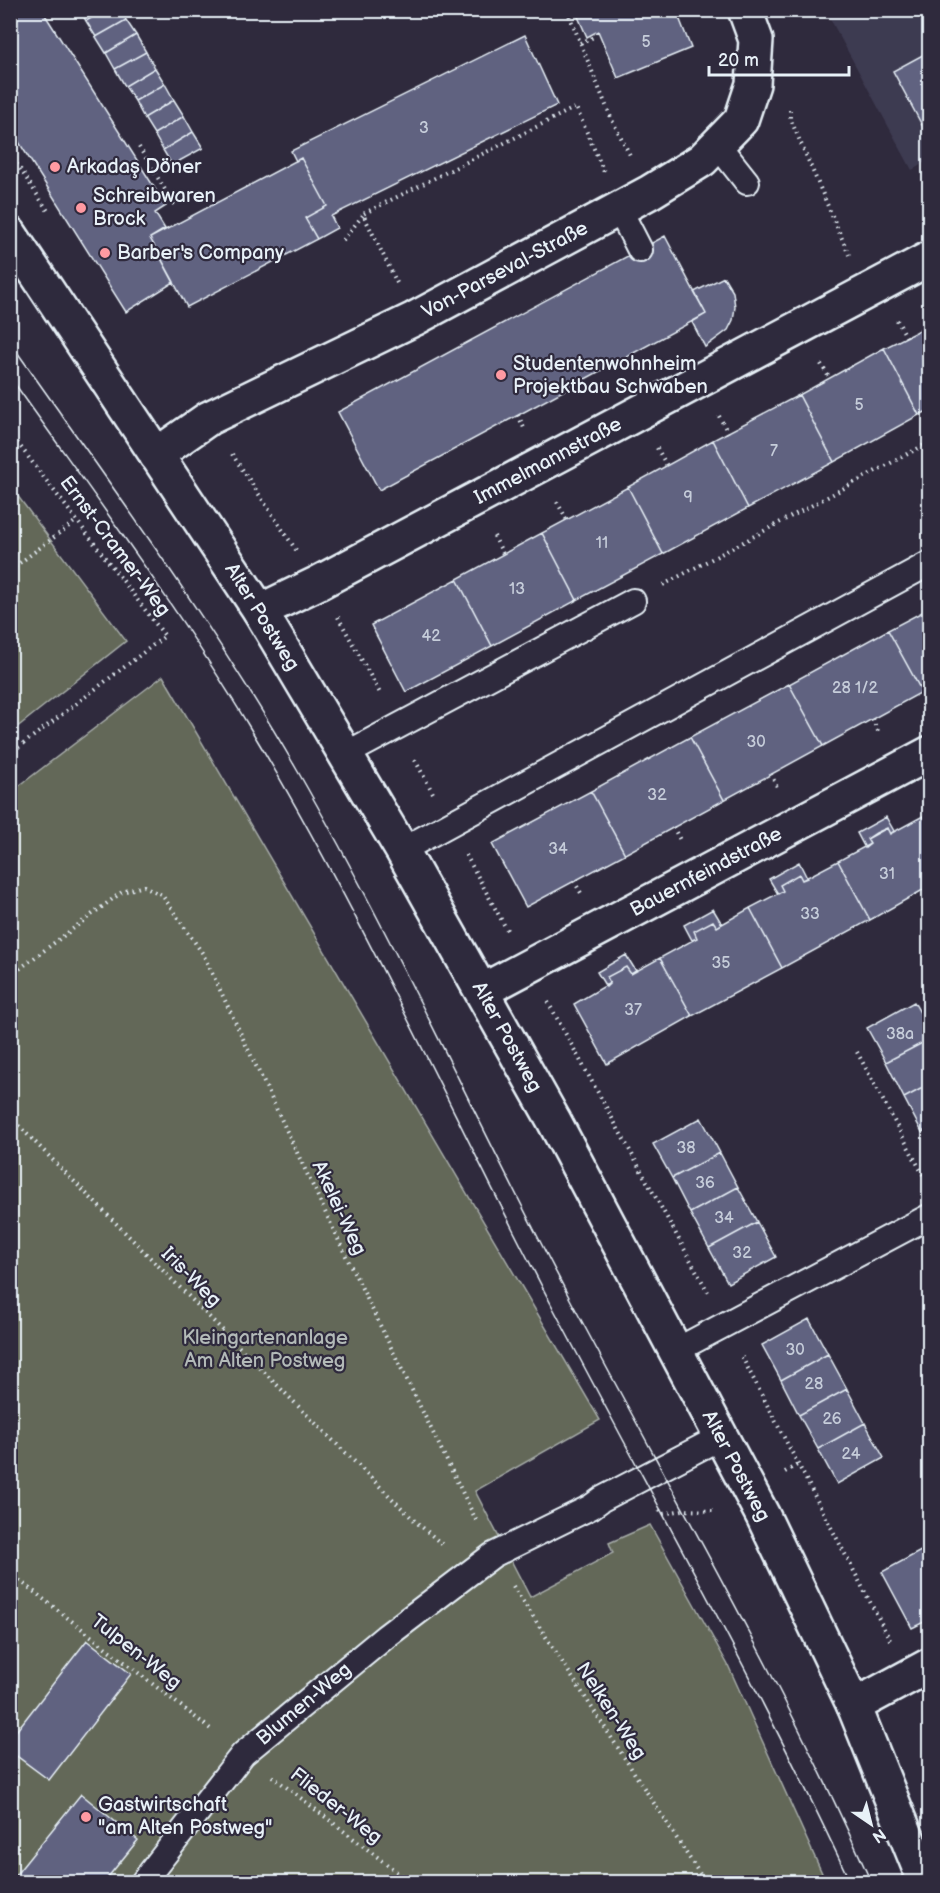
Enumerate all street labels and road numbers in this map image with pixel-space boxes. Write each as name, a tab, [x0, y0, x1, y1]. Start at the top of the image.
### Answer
street label: Von-Parseval-Straße	[418, 216, 592, 324]
street label: Immelmannstraße	[470, 412, 626, 510]
street label: Ernst-Cramer-Weg	[54, 471, 176, 621]
street label: Alter Postweg	[219, 559, 305, 675]
street label: Bauernfeindstraße	[626, 822, 786, 922]
street label: Alter Postweg	[467, 978, 547, 1096]
street label: Akelei-Weg	[307, 1157, 371, 1259]
street label: Iris-Weg	[156, 1242, 226, 1312]
street label: Alter Postweg	[697, 1406, 775, 1526]
street label: Tulpen-Weg	[86, 1609, 186, 1695]
street label: Blumen-Weg	[252, 1657, 356, 1751]
street label: Nelken-Weg	[571, 1658, 651, 1764]
street label: Flieder-Weg	[285, 1763, 387, 1849]

